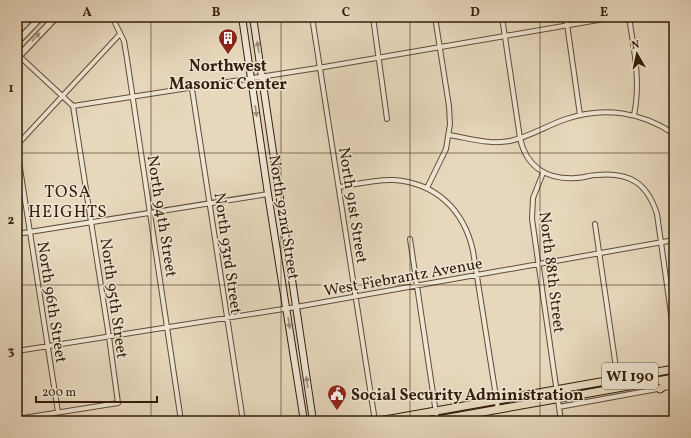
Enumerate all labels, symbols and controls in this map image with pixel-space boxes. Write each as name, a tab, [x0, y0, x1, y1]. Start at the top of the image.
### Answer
text: A	[82, 4, 92, 22]
text: B	[212, 4, 221, 22]
text: C	[342, 4, 350, 22]
text: D	[470, 4, 480, 22]
text: E	[600, 4, 608, 22]
building icon: Northwest Masonic Center	[217, 27, 239, 55]
one-way arrow	[32, 32, 41, 42]
north arrow	[617, 34, 657, 74]
text: N	[631, 38, 641, 54]
one-way arrow	[254, 41, 260, 53]
place label: Northwest Masonic Center	[169, 56, 287, 96]
text: 1	[8, 80, 14, 98]
one-way arrow	[253, 105, 259, 117]
street label: North 91st Street	[332, 146, 372, 265]
street label: North 92nd Street	[262, 153, 304, 282]
street label: North 94th Street	[141, 154, 182, 279]
district label: TOSA HEIGHTS	[28, 181, 108, 224]
street label: North 93rd Street	[208, 191, 246, 316]
street label: North 88th Street	[533, 210, 569, 335]
text: 2	[8, 212, 15, 230]
street label: North 95th Street	[94, 237, 132, 360]
street label: North 96th Street	[31, 240, 72, 365]
street label: West Fiebrantz Avenue	[322, 253, 485, 303]
one-way arrow	[286, 316, 292, 329]
text: 3	[8, 343, 15, 361]
road number: WI 190	[602, 363, 658, 389]
one-way arrow	[304, 376, 310, 388]
scale bar	[36, 378, 157, 404]
public building icon: Social Security Administration	[326, 383, 348, 411]
text: 200 m	[42, 385, 76, 401]
place label: Social Security Administration	[351, 385, 584, 407]

